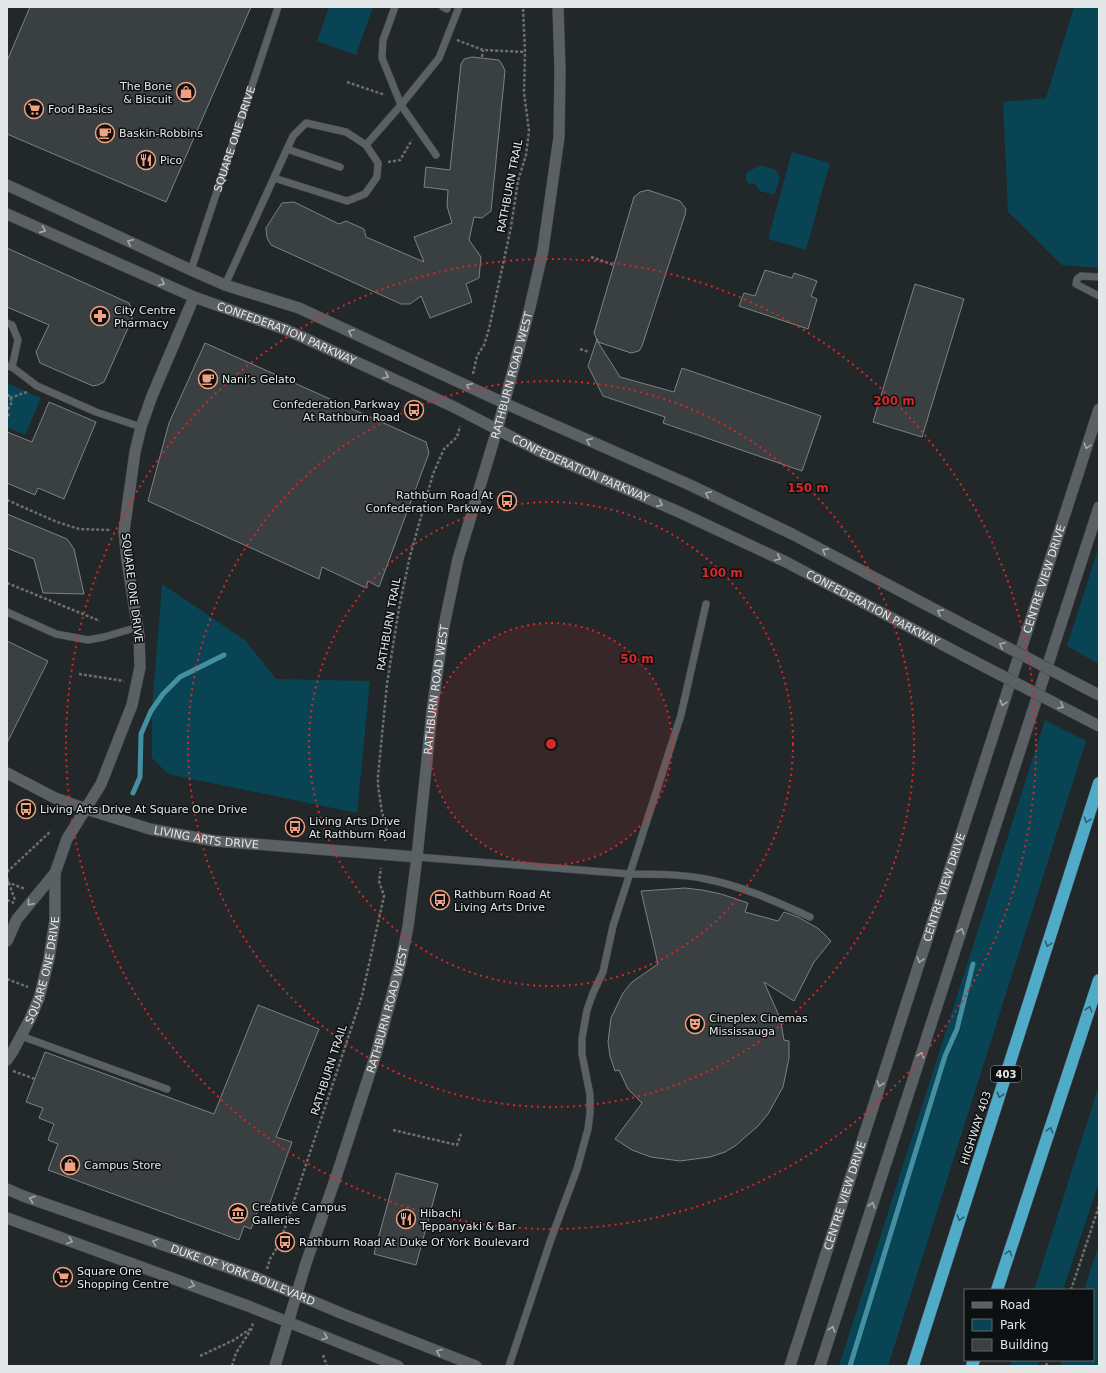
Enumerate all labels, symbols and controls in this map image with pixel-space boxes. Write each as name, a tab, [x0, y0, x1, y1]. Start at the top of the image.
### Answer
place label: The Bone & Biscuit	[119, 80, 173, 106]
shop icon: The Bone & Biscuit	[175, 81, 197, 103]
street label: SQUARE ONE DRIVE	[211, 84, 258, 194]
supermarket icon: Food Basics	[23, 98, 45, 120]
place label: Food Basics	[48, 103, 113, 116]
cafe icon: Baskin-Robbins	[94, 122, 116, 144]
place label: Baskin-Robbins	[119, 127, 203, 140]
street label: RATHBURN TRAIL	[495, 137, 526, 234]
restaurant icon: Pico	[135, 149, 157, 171]
place label: Pico	[160, 154, 182, 167]
one-way arrow	[38, 225, 46, 233]
one-way arrow	[127, 239, 134, 247]
one-way arrow	[157, 278, 165, 286]
street label: CONFEDERATION PARKWAY	[215, 299, 358, 368]
place label: City Centre Pharmacy	[114, 304, 176, 330]
pharmacy icon: City Centre Pharmacy	[89, 305, 111, 327]
street label: RATHBURN ROAD WEST	[488, 310, 535, 440]
one-way arrow	[348, 329, 355, 337]
cafe icon: Nani’s Gelato	[197, 368, 219, 390]
one-way arrow	[381, 371, 389, 379]
place label: Nani’s Gelato	[222, 373, 296, 386]
one-way arrow	[466, 383, 473, 391]
text: 200 m	[873, 394, 915, 408]
place label: Confederation Parkway At Rathburn Road	[272, 398, 400, 424]
bus stop icon: Confederation Parkway At Rathburn Road	[403, 399, 425, 421]
street label: CONFEDERATION PARKWAY	[510, 432, 652, 505]
one-way arrow	[586, 437, 593, 445]
one-way arrow	[1083, 443, 1092, 450]
text: 150 m	[787, 481, 829, 495]
place label: Rathburn Road At Confederation Parkway	[365, 489, 494, 515]
bus stop icon: Rathburn Road At Confederation Parkway	[496, 490, 518, 512]
one-way arrow	[705, 491, 712, 499]
one-way arrow	[656, 499, 663, 507]
street label: CENTRE VIEW DRIVE	[1020, 523, 1068, 635]
street label: SQUARE ONE DRIVE	[119, 532, 145, 644]
one-way arrow	[822, 548, 829, 556]
one-way arrow	[774, 553, 781, 561]
text: 100 m	[701, 566, 743, 580]
street label: CONFEDERATION PARKWAY	[804, 567, 942, 649]
street label: RATHBURN TRAIL	[374, 575, 404, 672]
one-way arrow	[936, 609, 944, 617]
street label: RATHBURN ROAD WEST	[421, 623, 451, 755]
one-way arrow	[999, 642, 1006, 650]
text: 50 m	[620, 652, 654, 666]
one-way arrow	[1000, 699, 1008, 706]
one-way arrow	[1057, 702, 1064, 709]
centre of rings	[544, 737, 558, 751]
bus stop icon: Living Arts Drive At Square One Drive	[15, 798, 37, 820]
place label: Living Arts Drive At Square One Drive	[40, 803, 247, 816]
place label: Living Arts Drive At Rathburn Road	[309, 815, 406, 841]
bus stop icon: Living Arts Drive At Rathburn Road	[284, 816, 306, 838]
one-way arrow	[1083, 816, 1092, 823]
street label: LIVING ARTS DRIVE	[153, 823, 259, 851]
street label: CENTRE VIEW DRIVE	[920, 831, 968, 943]
place label: Rathburn Road At Living Arts Drive	[454, 888, 552, 914]
bus stop icon: Rathburn Road At Living Arts Drive	[429, 889, 451, 911]
one-way arrow	[28, 899, 35, 906]
street label: SQUARE ONE DRIVE	[22, 916, 62, 1026]
one-way arrow	[956, 928, 965, 935]
one-way arrow	[1044, 940, 1053, 947]
street label: RATHBURN ROAD WEST	[364, 944, 410, 1075]
one-way arrow	[916, 956, 925, 963]
one-way arrow	[1085, 1006, 1093, 1013]
place label: Cineplex Cinemas Mississauga	[709, 1012, 808, 1038]
theatre icon: Cineplex Cinemas Mississauga	[684, 1013, 706, 1035]
street label: RATHBURN TRAIL	[308, 1022, 350, 1117]
one-way arrow	[916, 1052, 925, 1059]
road number: 403	[991, 1066, 1021, 1082]
one-way arrow	[876, 1080, 885, 1087]
street label: HIGHWAY 403	[958, 1090, 994, 1166]
one-way arrow	[996, 1091, 1005, 1098]
one-way arrow	[1045, 1126, 1053, 1133]
street label: CENTRE VIEW DRIVE	[821, 1139, 868, 1252]
shop icon: Campus Store	[59, 1154, 81, 1176]
place label: Campus Store	[84, 1159, 162, 1172]
one-way arrow	[29, 1195, 36, 1204]
place label: Creative Campus Galleries	[252, 1201, 347, 1227]
museum icon: Creative Campus Galleries	[227, 1202, 249, 1224]
one-way arrow	[867, 1202, 876, 1209]
place label: Hibachi Teppanyaki & Bar	[419, 1207, 517, 1233]
restaurant icon: Hibachi Teppanyaki & Bar	[395, 1208, 417, 1230]
one-way arrow	[956, 1215, 965, 1222]
bus stop icon: Rathburn Road At Duke Of York Boulevard	[274, 1231, 296, 1253]
place label: Rathburn Road At Duke Of York Boulevard	[299, 1236, 529, 1249]
one-way arrow	[66, 1237, 73, 1245]
one-way arrow	[152, 1238, 159, 1247]
street label: DUKE OF YORK BOULEVARD	[169, 1242, 317, 1308]
one-way arrow	[1004, 1250, 1013, 1257]
place label: Square One Shopping Centre	[77, 1265, 169, 1291]
supermarket icon: Square One Shopping Centre	[52, 1266, 74, 1288]
one-way arrow	[189, 1281, 196, 1289]
legend	[964, 1289, 1094, 1361]
text: Road	[1000, 1298, 1030, 1312]
text: Park	[1000, 1318, 1026, 1332]
one-way arrow	[827, 1326, 836, 1333]
one-way arrow	[321, 1332, 328, 1340]
text: Building	[1000, 1338, 1049, 1352]
one-way arrow	[436, 1348, 443, 1356]

